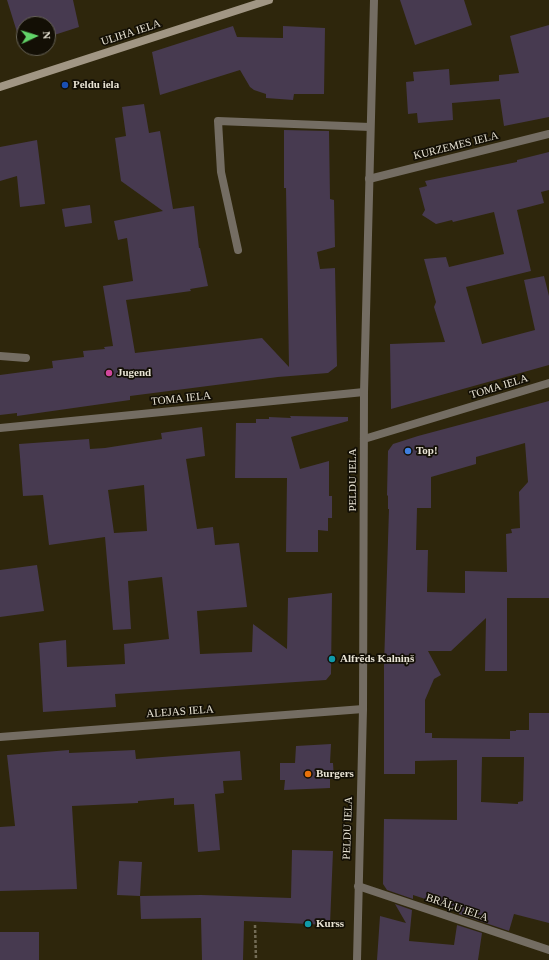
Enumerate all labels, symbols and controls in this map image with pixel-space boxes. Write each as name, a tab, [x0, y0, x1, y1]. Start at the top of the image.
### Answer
north arrow	[16, 16, 56, 56]
street label: ULIHA IELA	[99, 17, 163, 49]
text: N	[41, 31, 53, 40]
place label: Peldu iela	[73, 78, 119, 92]
marker: Peldu iela	[60, 80, 70, 90]
street label: KURZEMES IELA	[412, 129, 500, 163]
place label: Jugend	[117, 366, 151, 380]
marker: Jugend	[104, 368, 114, 378]
street label: TOMA IELA	[468, 372, 530, 402]
street label: TOMA IELA	[150, 389, 212, 409]
place label: Top!	[416, 444, 438, 458]
marker: Top!	[403, 446, 413, 456]
street label: PELDU IELA	[346, 448, 360, 512]
place label: Alfrēds Kalniņš	[340, 652, 414, 666]
marker: Alfrēds Kalniņš	[327, 654, 337, 664]
street label: ALEJAS IELA	[146, 703, 214, 721]
place label: Burgers	[316, 767, 354, 781]
marker: Burgers	[303, 769, 313, 779]
street label: PELDU IELA	[340, 796, 356, 860]
street label: BRĀĻU IELA	[424, 891, 490, 925]
place label: Kurss	[316, 917, 344, 931]
marker: Kurss	[303, 919, 313, 929]

